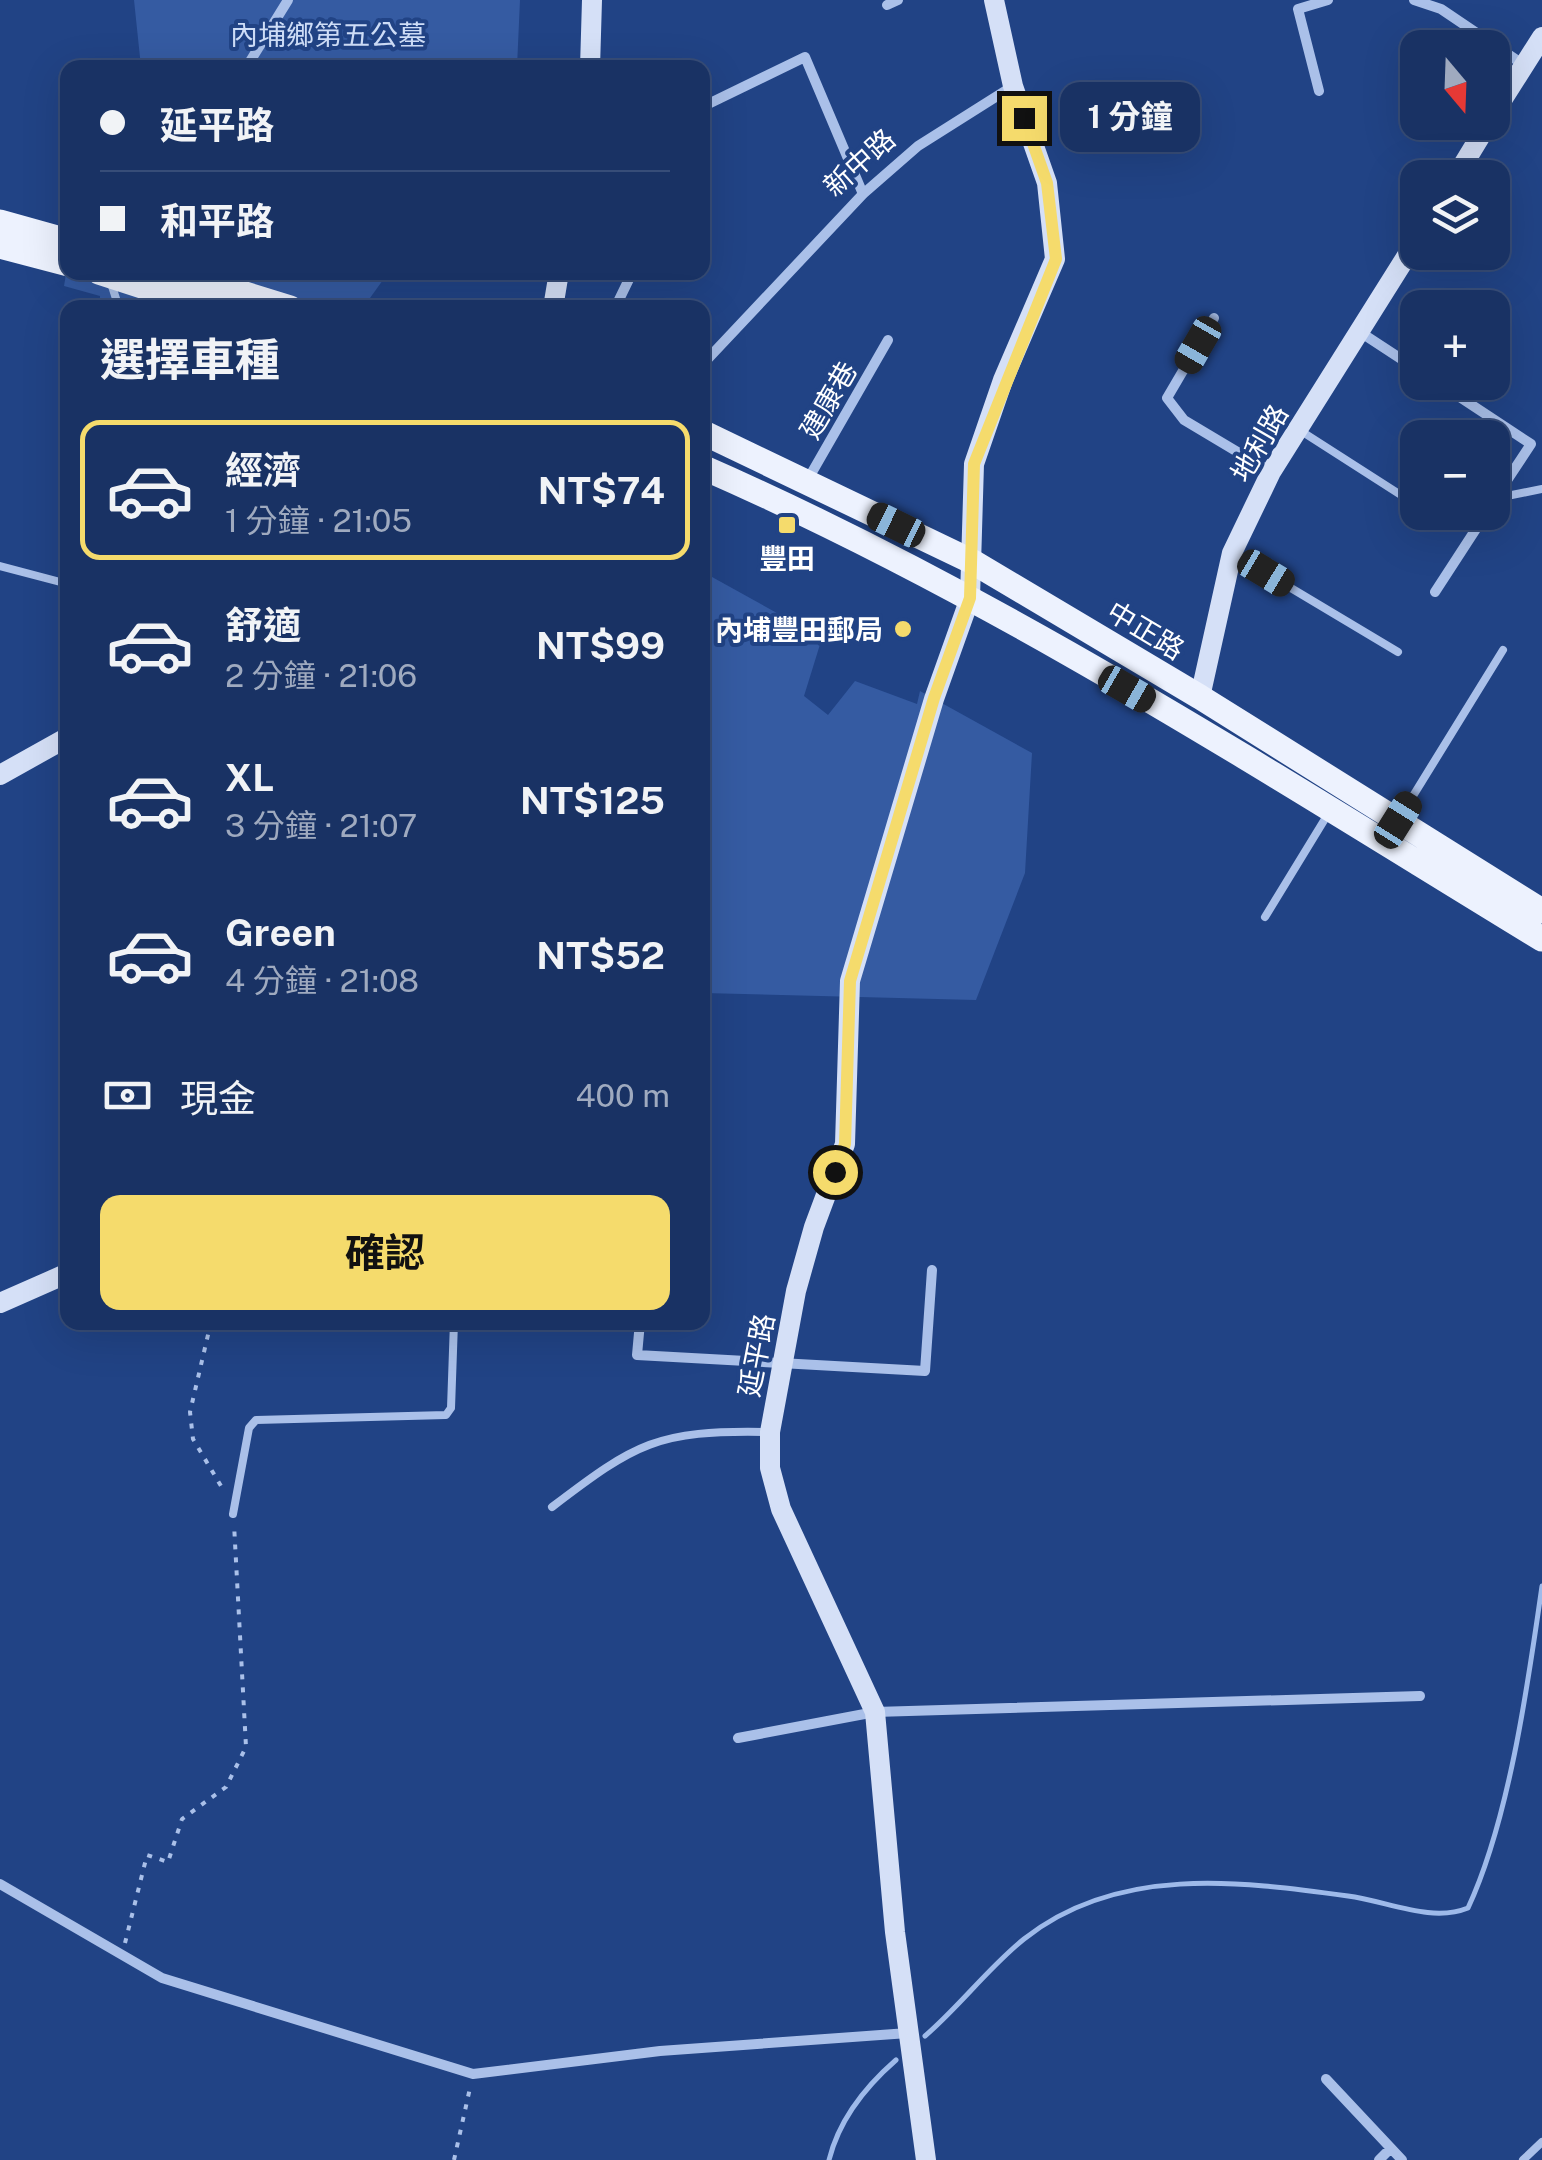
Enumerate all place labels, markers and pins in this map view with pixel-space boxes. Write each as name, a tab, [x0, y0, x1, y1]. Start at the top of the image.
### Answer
marker: 豐田	[776, 514, 798, 536]
place label: 豐田	[759, 542, 815, 575]
place label: 內埔豐田郵局	[715, 613, 883, 646]
marker: 內埔豐田郵局	[892, 618, 914, 640]

